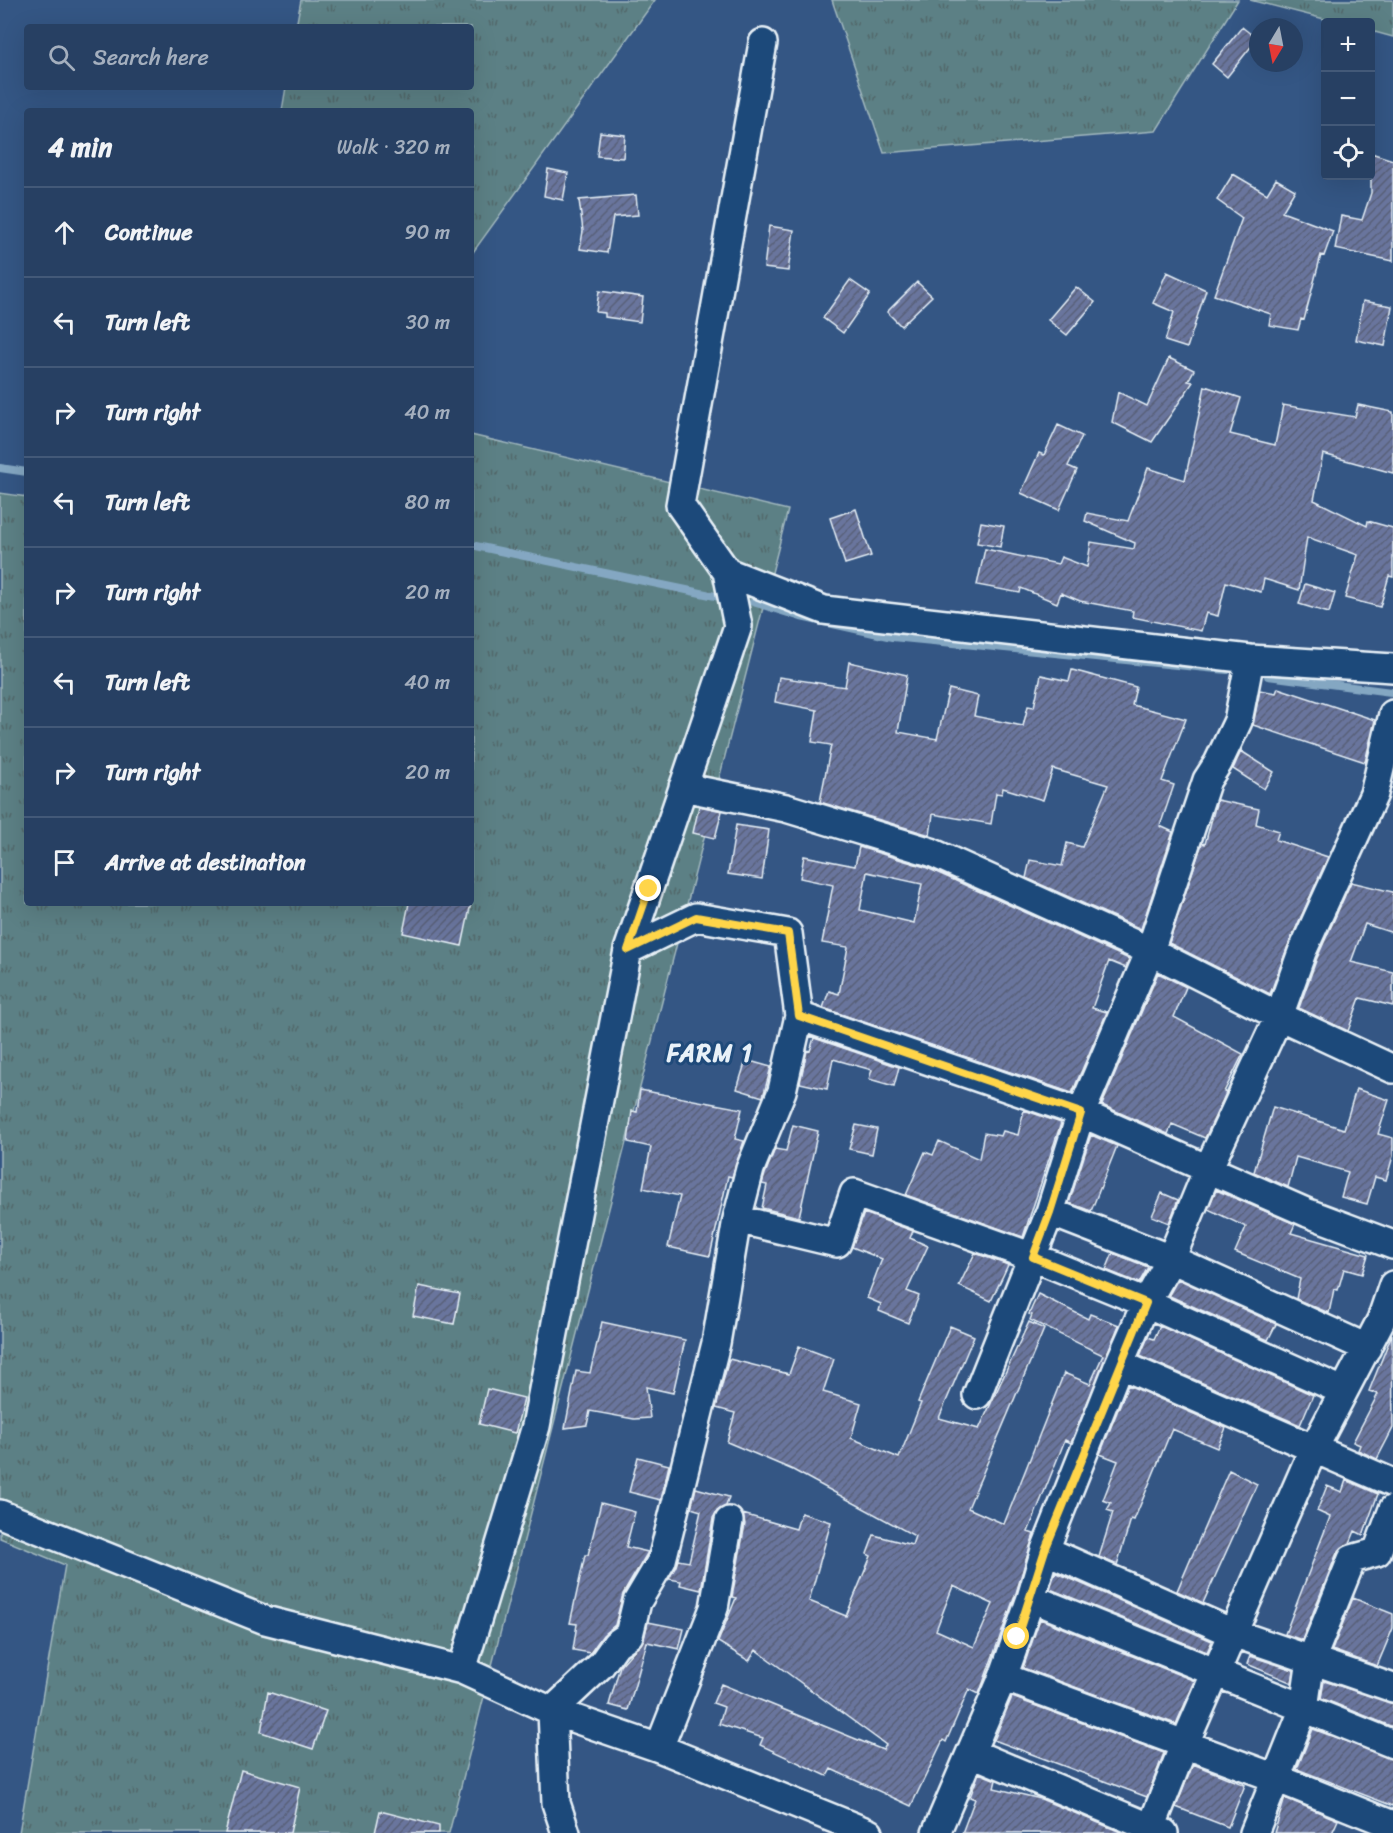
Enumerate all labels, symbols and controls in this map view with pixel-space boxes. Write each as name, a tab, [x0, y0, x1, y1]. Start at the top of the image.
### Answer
north arrow	[1249, 18, 1303, 72]
map controls	[1321, 18, 1375, 180]
button: +	[1321, 18, 1375, 72]
search box	[24, 24, 474, 90]
text: Search here	[93, 38, 209, 77]
icon: search	[45, 41, 78, 74]
button: −	[1321, 72, 1375, 126]
text: 4 min	[48, 124, 112, 170]
button: locate	[1321, 126, 1375, 180]
text: Walk · 320 m	[337, 130, 450, 165]
text: Continue	[105, 213, 193, 252]
text: 90 m	[405, 215, 450, 250]
icon: ahead	[48, 216, 81, 249]
text: Turn left	[105, 303, 190, 342]
text: 30 m	[406, 305, 450, 340]
icon: left	[48, 306, 81, 339]
text: Turn right	[105, 393, 200, 432]
text: 40 m	[404, 395, 450, 430]
icon: right	[48, 396, 81, 429]
text: Turn left	[105, 483, 190, 522]
text: 80 m	[405, 485, 450, 520]
icon: left	[48, 486, 81, 519]
text: Turn right	[105, 573, 200, 612]
text: 20 m	[405, 575, 450, 610]
icon: right	[48, 576, 81, 609]
text: Turn left	[105, 663, 190, 702]
text: 40 m	[404, 665, 450, 700]
icon: left	[48, 666, 81, 699]
text: Turn right	[105, 753, 200, 792]
text: 20 m	[405, 755, 450, 790]
icon: right	[48, 756, 81, 789]
text: Arrive at destination	[105, 843, 306, 882]
icon: arrive	[48, 846, 81, 879]
route end	[635, 875, 661, 901]
district label: FARM 1	[666, 1032, 753, 1074]
route start	[1003, 1623, 1029, 1649]

